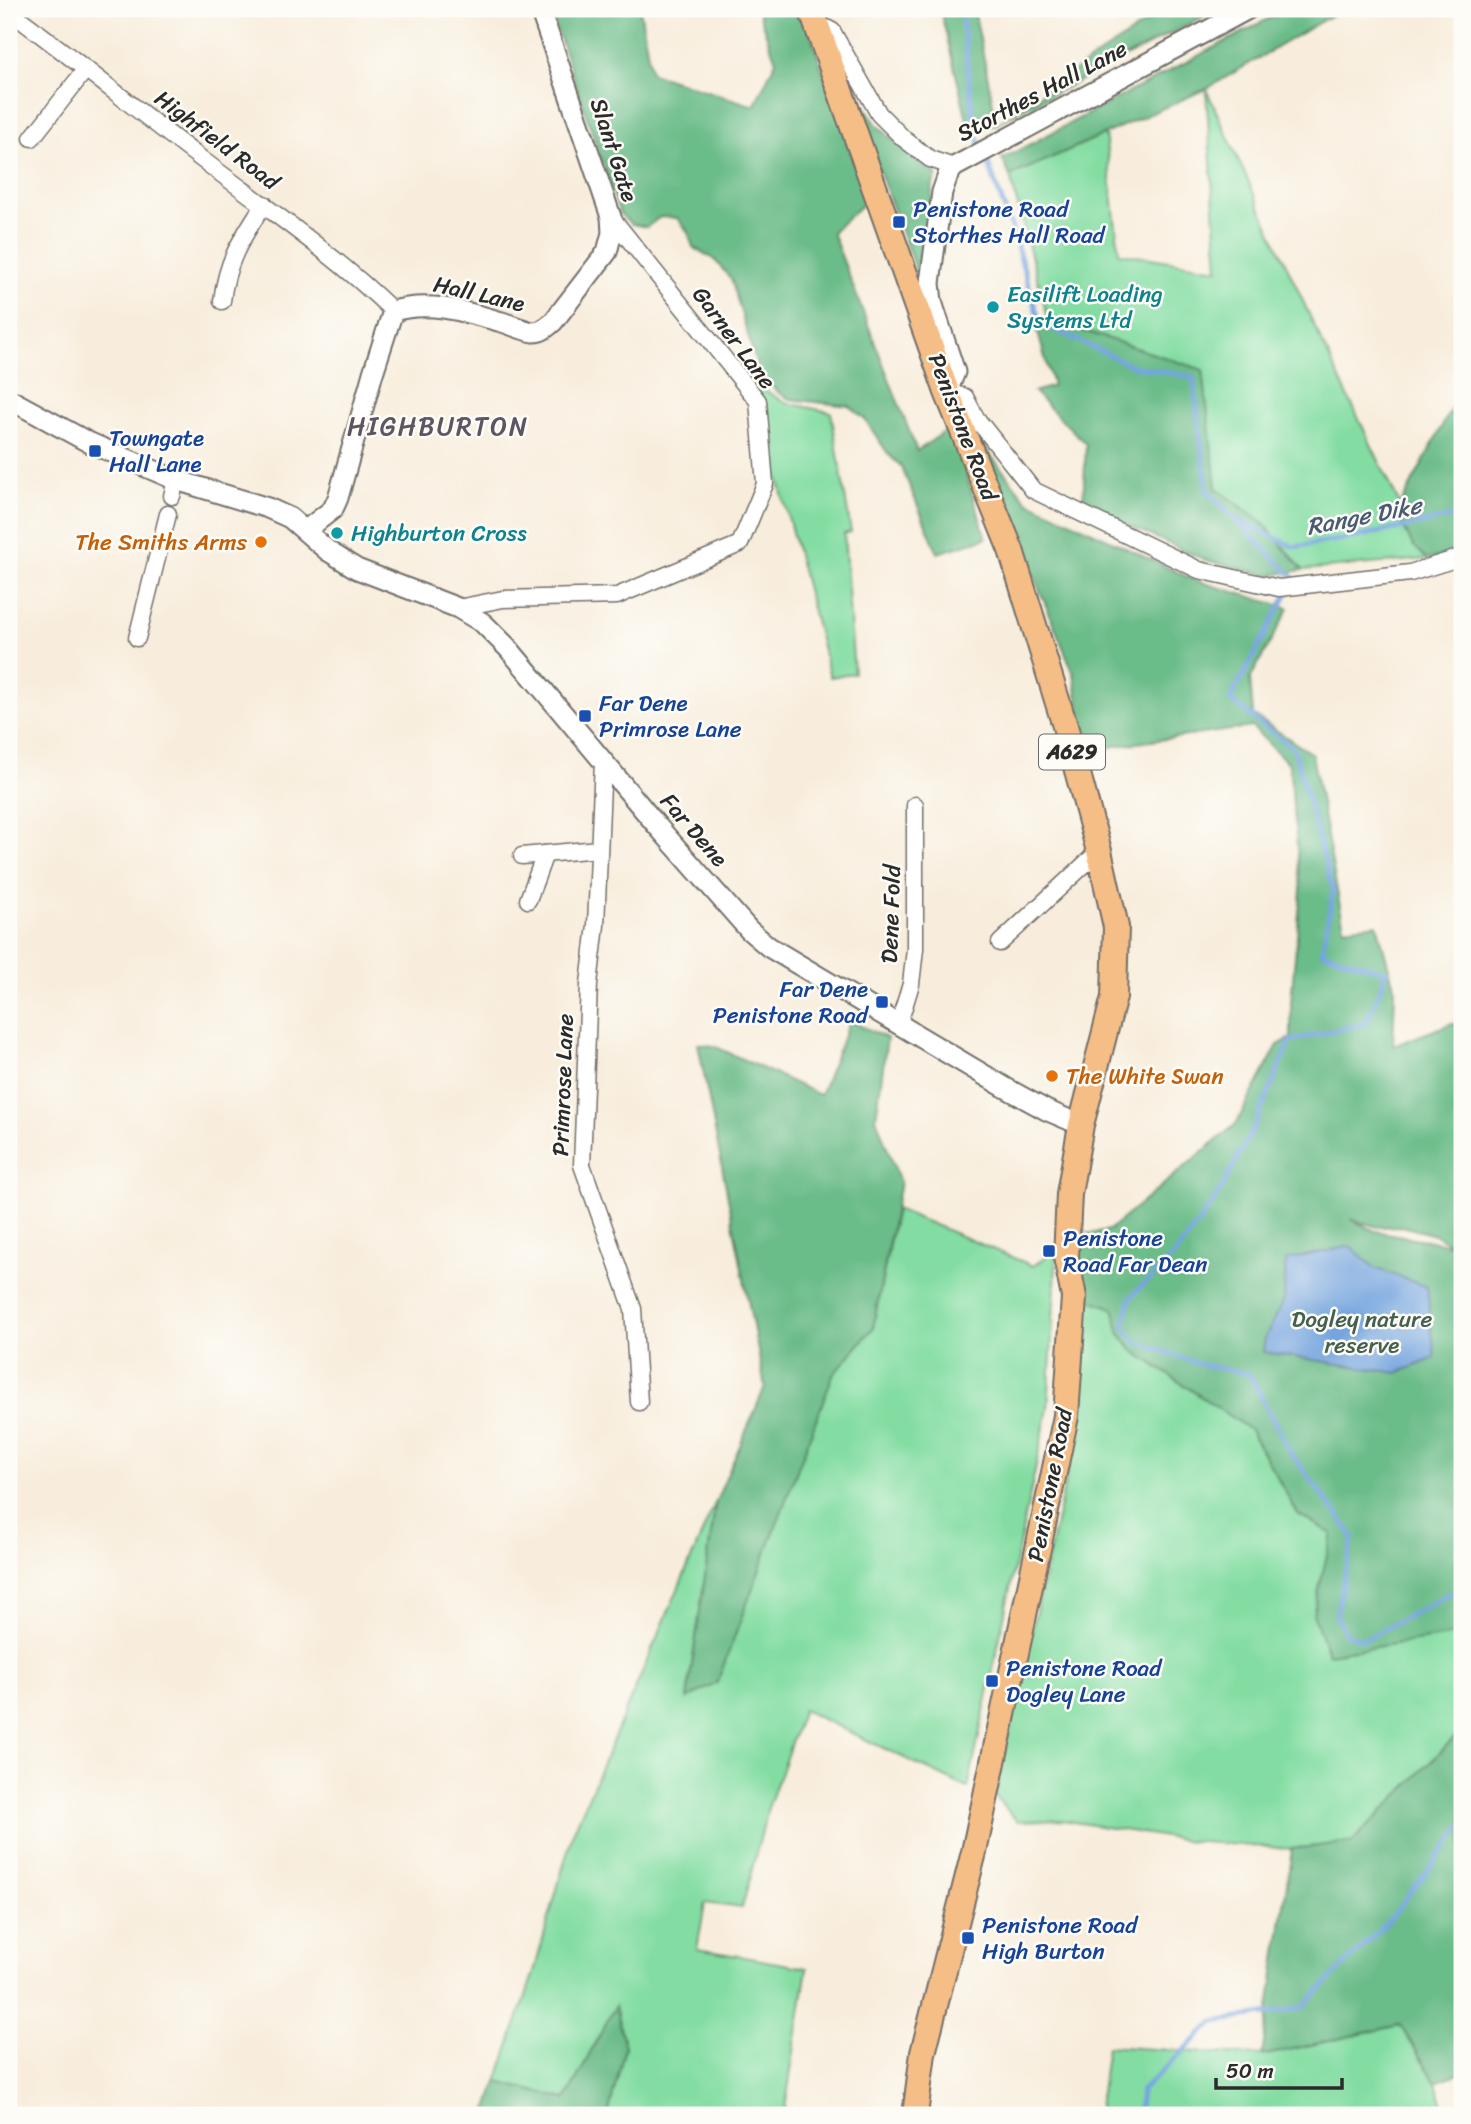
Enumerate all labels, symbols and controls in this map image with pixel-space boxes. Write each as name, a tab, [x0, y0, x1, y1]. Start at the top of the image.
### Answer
street label: Storthes Hall Lane	[949, 29, 1135, 153]
street label: Highfield Road	[145, 79, 290, 202]
street label: Slant Gate	[578, 93, 650, 207]
place label: Penistone Road Storthes Hall Road	[913, 189, 1106, 256]
marker: Penistone Road Storthes Hall Road	[891, 214, 907, 230]
street label: Hall Lane	[429, 264, 529, 324]
place label: Easilift Loading Systems Ltd	[1007, 274, 1163, 341]
street label: Garner Lane	[681, 277, 787, 399]
marker: Easilift Loading Systems Ltd	[985, 299, 1001, 315]
street label: Penistone Road	[916, 347, 1011, 509]
district label: HIGHBURTON	[347, 403, 529, 449]
place label: Towngate Hall Lane	[109, 418, 204, 485]
marker: Towngate Hall Lane	[87, 443, 103, 459]
water label: Range Dike	[1303, 484, 1428, 548]
place label: Highburton Cross	[351, 513, 527, 554]
place label: The Smiths Arms	[75, 522, 247, 563]
marker: Highburton Cross	[329, 525, 345, 541]
marker: The Smiths Arms	[253, 534, 269, 550]
place label: Far Dene Primrose Lane	[599, 683, 742, 750]
marker: Far Dene Primrose Lane	[577, 708, 593, 724]
road number: A629	[1039, 734, 1105, 770]
street label: Far Dene	[649, 783, 739, 877]
street label: Dene Fold	[869, 862, 913, 964]
place label: Far Dene Penistone Road	[713, 969, 870, 1036]
marker: Far Dene Penistone Road	[874, 994, 890, 1010]
street label: Primrose Lane	[540, 1013, 586, 1157]
place label: The White Swan	[1066, 1056, 1224, 1097]
marker: The White Swan	[1044, 1068, 1060, 1084]
place label: Penistone Road Far Dean	[1063, 1218, 1208, 1285]
marker: Penistone Road Far Dean	[1041, 1243, 1057, 1259]
park label: Dogley nature reserve	[1292, 1299, 1433, 1366]
street label: Penistone Road	[1015, 1403, 1085, 1565]
place label: Penistone Road Dogley Lane	[1006, 1648, 1163, 1715]
marker: Penistone Road Dogley Lane	[984, 1673, 1000, 1689]
place label: Penistone Road High Burton	[982, 1905, 1139, 1972]
marker: Penistone Road High Burton	[960, 1930, 976, 1946]
scale bar	[1216, 2047, 1342, 2091]
text: 50 m	[1226, 2052, 1274, 2090]

